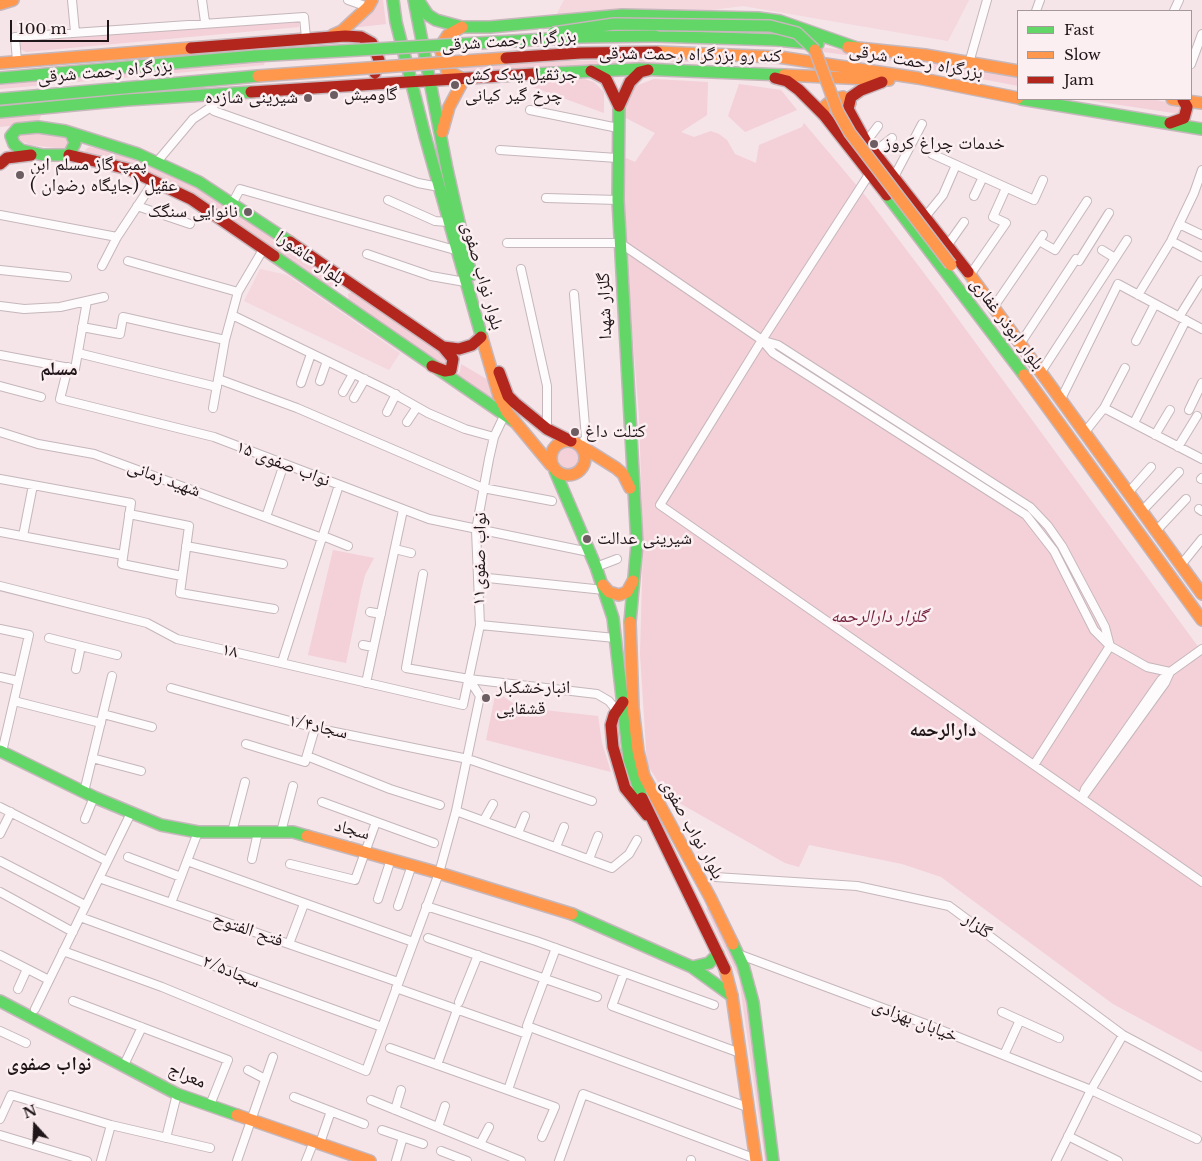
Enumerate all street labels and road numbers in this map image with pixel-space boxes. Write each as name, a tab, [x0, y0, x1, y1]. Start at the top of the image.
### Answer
street label: بزرگراه رحمت شرقی	[441, 26, 577, 56]
street label: بزرگراه رحمت شرقی	[847, 40, 985, 84]
street label: کند رو بزرگراه رحمت شرقی	[599, 43, 781, 67]
street label: بزرگراه رحمت شرقی	[37, 55, 173, 89]
street label: بلوار نواب صفوی	[456, 219, 508, 333]
street label: بلوار عاشورا	[271, 226, 349, 290]
street label: گلزار شهدا	[593, 272, 617, 340]
street label: بلوار ابوذر غفاری	[965, 274, 1049, 374]
street label: نواب صفوی ۱۵	[233, 436, 333, 492]
street label: شهید زمانی	[125, 456, 203, 502]
street label: ۱۱نواب صفوی	[468, 512, 492, 606]
street label: ۱۸	[220, 639, 240, 663]
street label: ۱/۴سجاد	[286, 710, 350, 744]
street label: بلوار نواب صفوی	[656, 775, 728, 883]
street label: سجاد	[332, 815, 372, 845]
street label: فتح الفتوح	[210, 908, 286, 952]
street label: گلزار	[958, 908, 996, 944]
street label: ۲/۵سجاد	[199, 951, 263, 993]
street label: خیابان بهزادی	[869, 995, 961, 1047]
street label: معراج	[165, 1059, 209, 1093]

